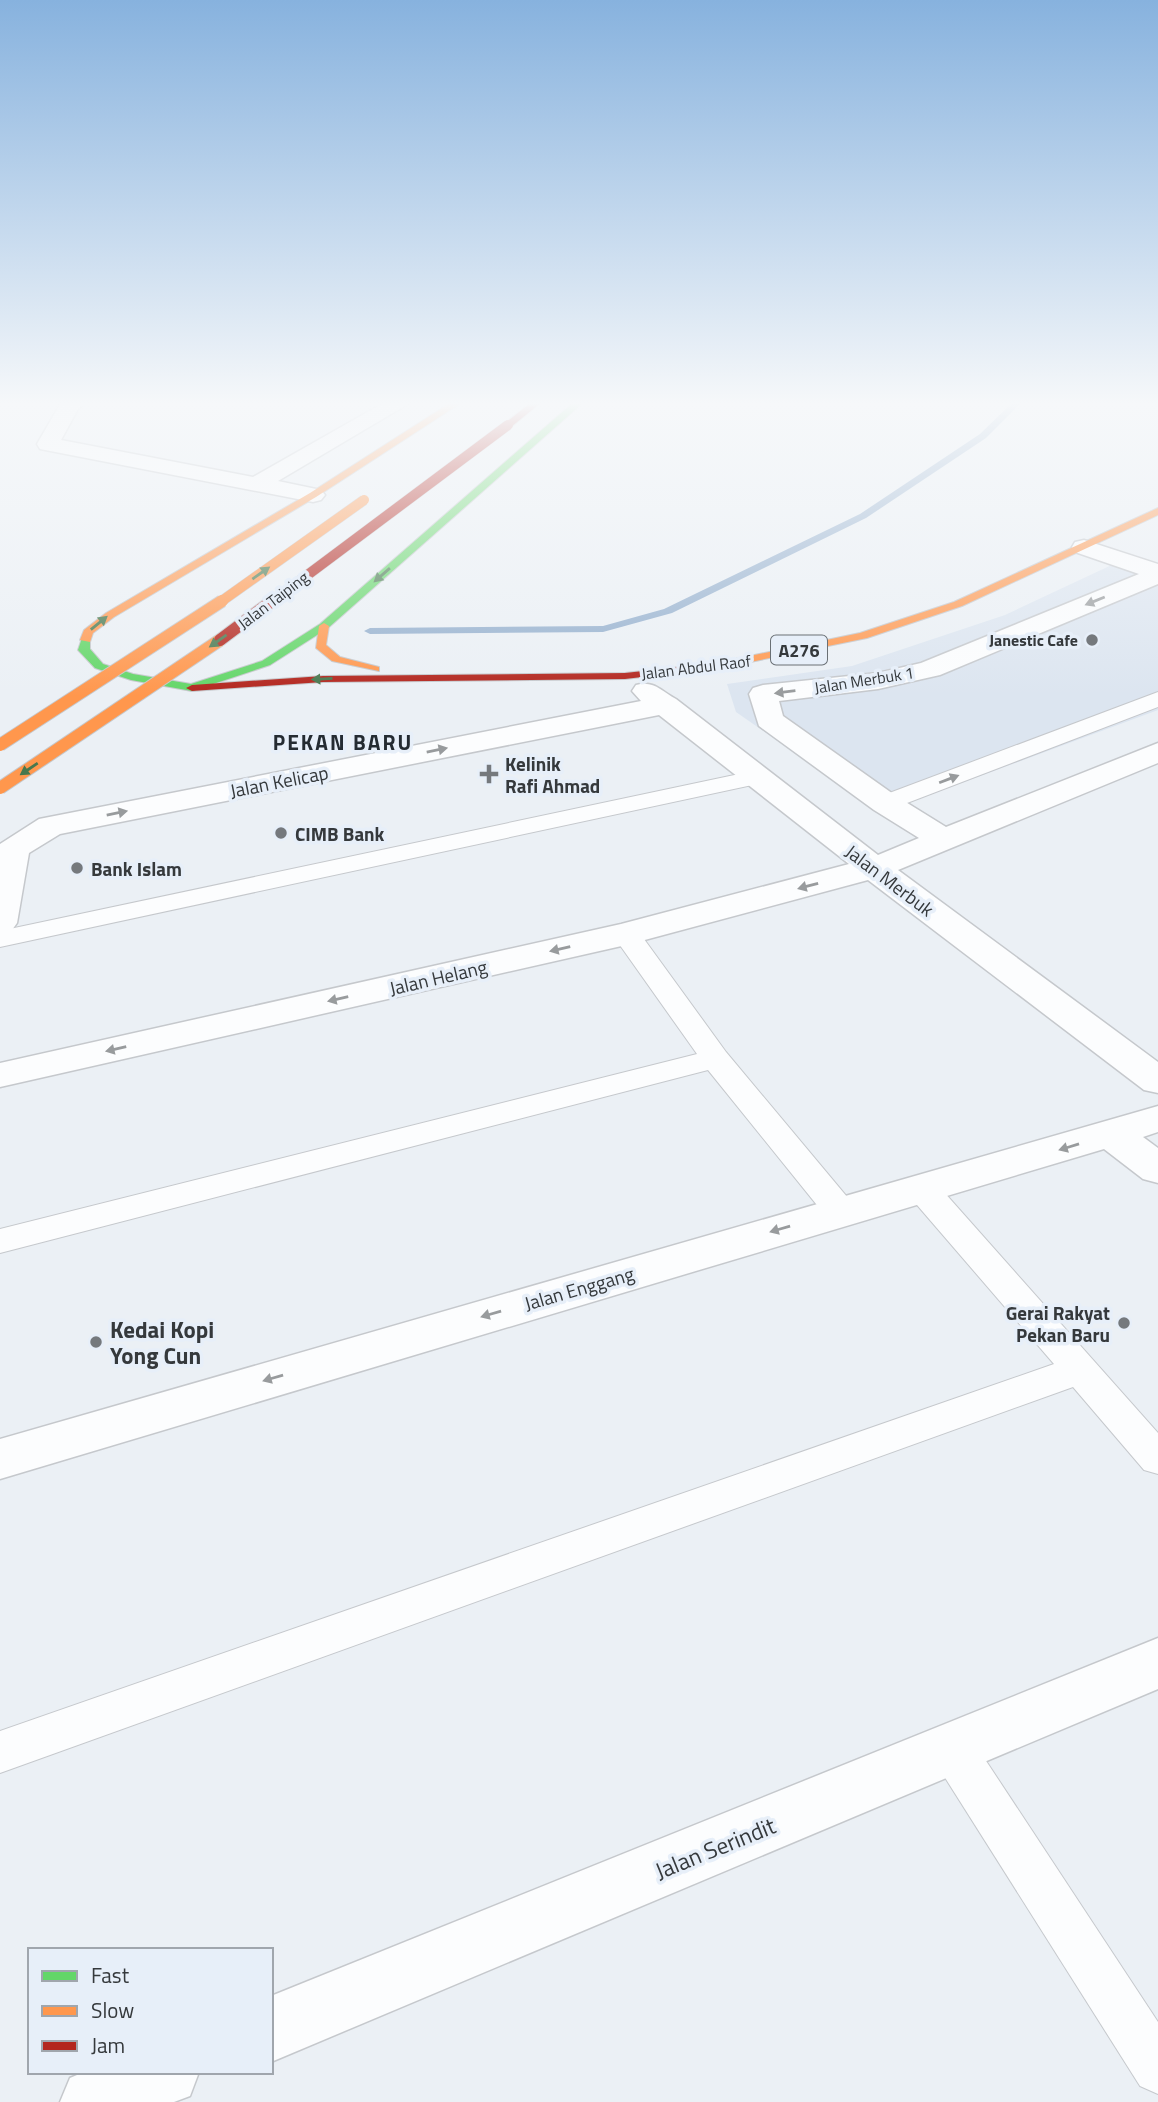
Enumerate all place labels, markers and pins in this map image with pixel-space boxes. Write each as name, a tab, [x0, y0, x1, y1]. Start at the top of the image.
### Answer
place label: Janestic Cafe	[989, 628, 1078, 652]
marker: Janestic Cafe	[1084, 632, 1100, 648]
place label: Kelinik Rafi Ahmad	[505, 749, 600, 800]
marker: Kelinik Rafi Ahmad	[479, 764, 499, 784]
place label: CIMB Bank	[295, 819, 385, 848]
marker: CIMB Bank	[273, 825, 289, 841]
place label: Bank Islam	[91, 854, 182, 883]
marker: Bank Islam	[69, 860, 85, 876]
place label: Gerai Rakyat Pekan Baru	[1006, 1298, 1110, 1349]
place label: Kedai Kopi Yong Cun	[110, 1312, 214, 1373]
marker: Gerai Rakyat Pekan Baru	[1116, 1315, 1132, 1331]
marker: Kedai Kopi Yong Cun	[88, 1334, 104, 1350]

